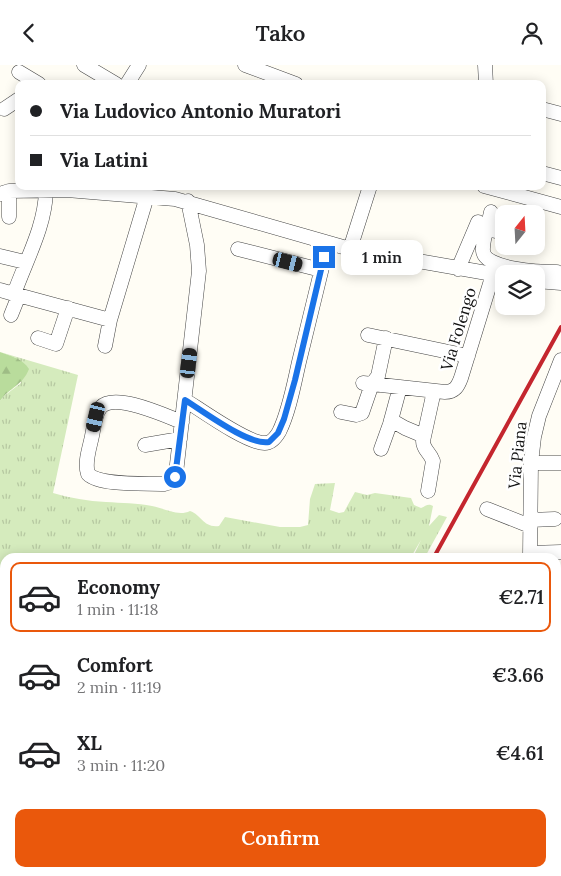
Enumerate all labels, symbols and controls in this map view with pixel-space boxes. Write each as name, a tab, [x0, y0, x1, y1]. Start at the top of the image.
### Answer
icon: back	[15, 19, 43, 47]
text: Tako	[256, 19, 305, 47]
icon: person	[518, 19, 546, 47]
text: Via Ludovico Antonio Muratori	[60, 99, 341, 123]
text: Via Latini	[60, 148, 148, 172]
north arrow	[495, 205, 545, 255]
map controls	[495, 205, 545, 315]
callout: 1 min	[342, 239, 424, 275]
route end	[313, 246, 335, 268]
text: 1 min	[362, 247, 402, 267]
car	[271, 251, 304, 273]
button: layers	[495, 265, 545, 315]
street label: Via Folengo	[436, 285, 480, 374]
car	[179, 347, 198, 379]
car	[85, 401, 106, 433]
street label: Via Piana	[503, 420, 530, 491]
route start	[164, 466, 186, 488]
icon: car	[17, 575, 62, 620]
text: Economy	[77, 575, 160, 599]
text: €2.71	[499, 585, 544, 609]
text: 1 min · 11:18	[77, 599, 158, 619]
icon: car	[17, 653, 62, 698]
text: Comfort	[77, 653, 153, 677]
text: €3.66	[492, 663, 544, 687]
text: 2 min · 11:19	[77, 677, 161, 697]
icon: car	[17, 731, 62, 776]
text: XL	[77, 731, 102, 755]
text: €4.61	[496, 741, 544, 765]
text: 3 min · 11:20	[77, 755, 165, 775]
button: Confirm	[15, 809, 546, 867]

